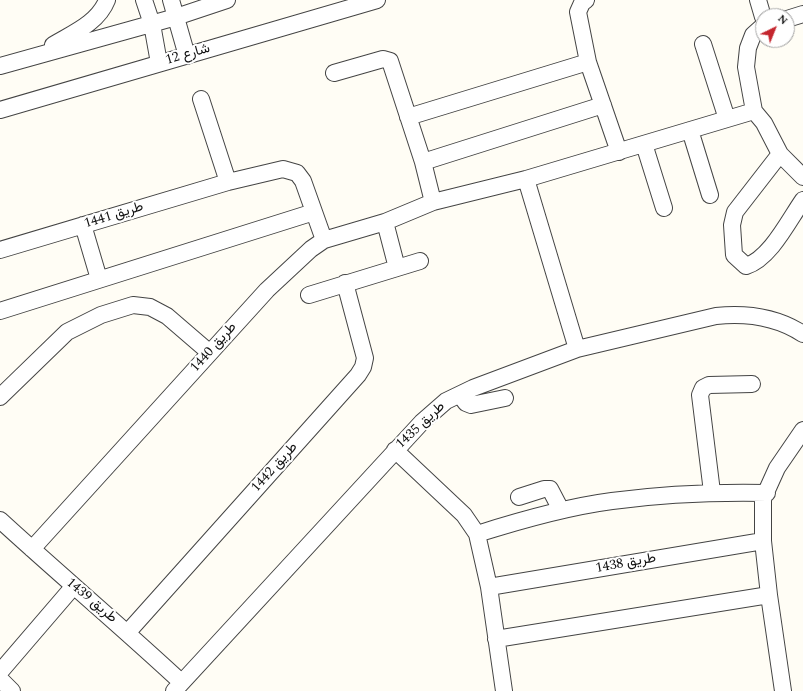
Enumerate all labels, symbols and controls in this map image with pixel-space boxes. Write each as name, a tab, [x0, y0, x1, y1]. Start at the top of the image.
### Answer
north arrow	[755, 8, 795, 48]
text: N	[774, 10, 792, 29]
street label: شارع 12	[164, 41, 212, 69]
street label: طريق 1441	[82, 199, 146, 233]
street label: طريق 1440	[187, 320, 241, 376]
street label: طريق 1435	[393, 399, 449, 453]
street label: طريق 1442	[248, 440, 302, 496]
street label: طريق 1438	[594, 550, 658, 578]
street label: طريق 1439	[62, 575, 120, 627]

